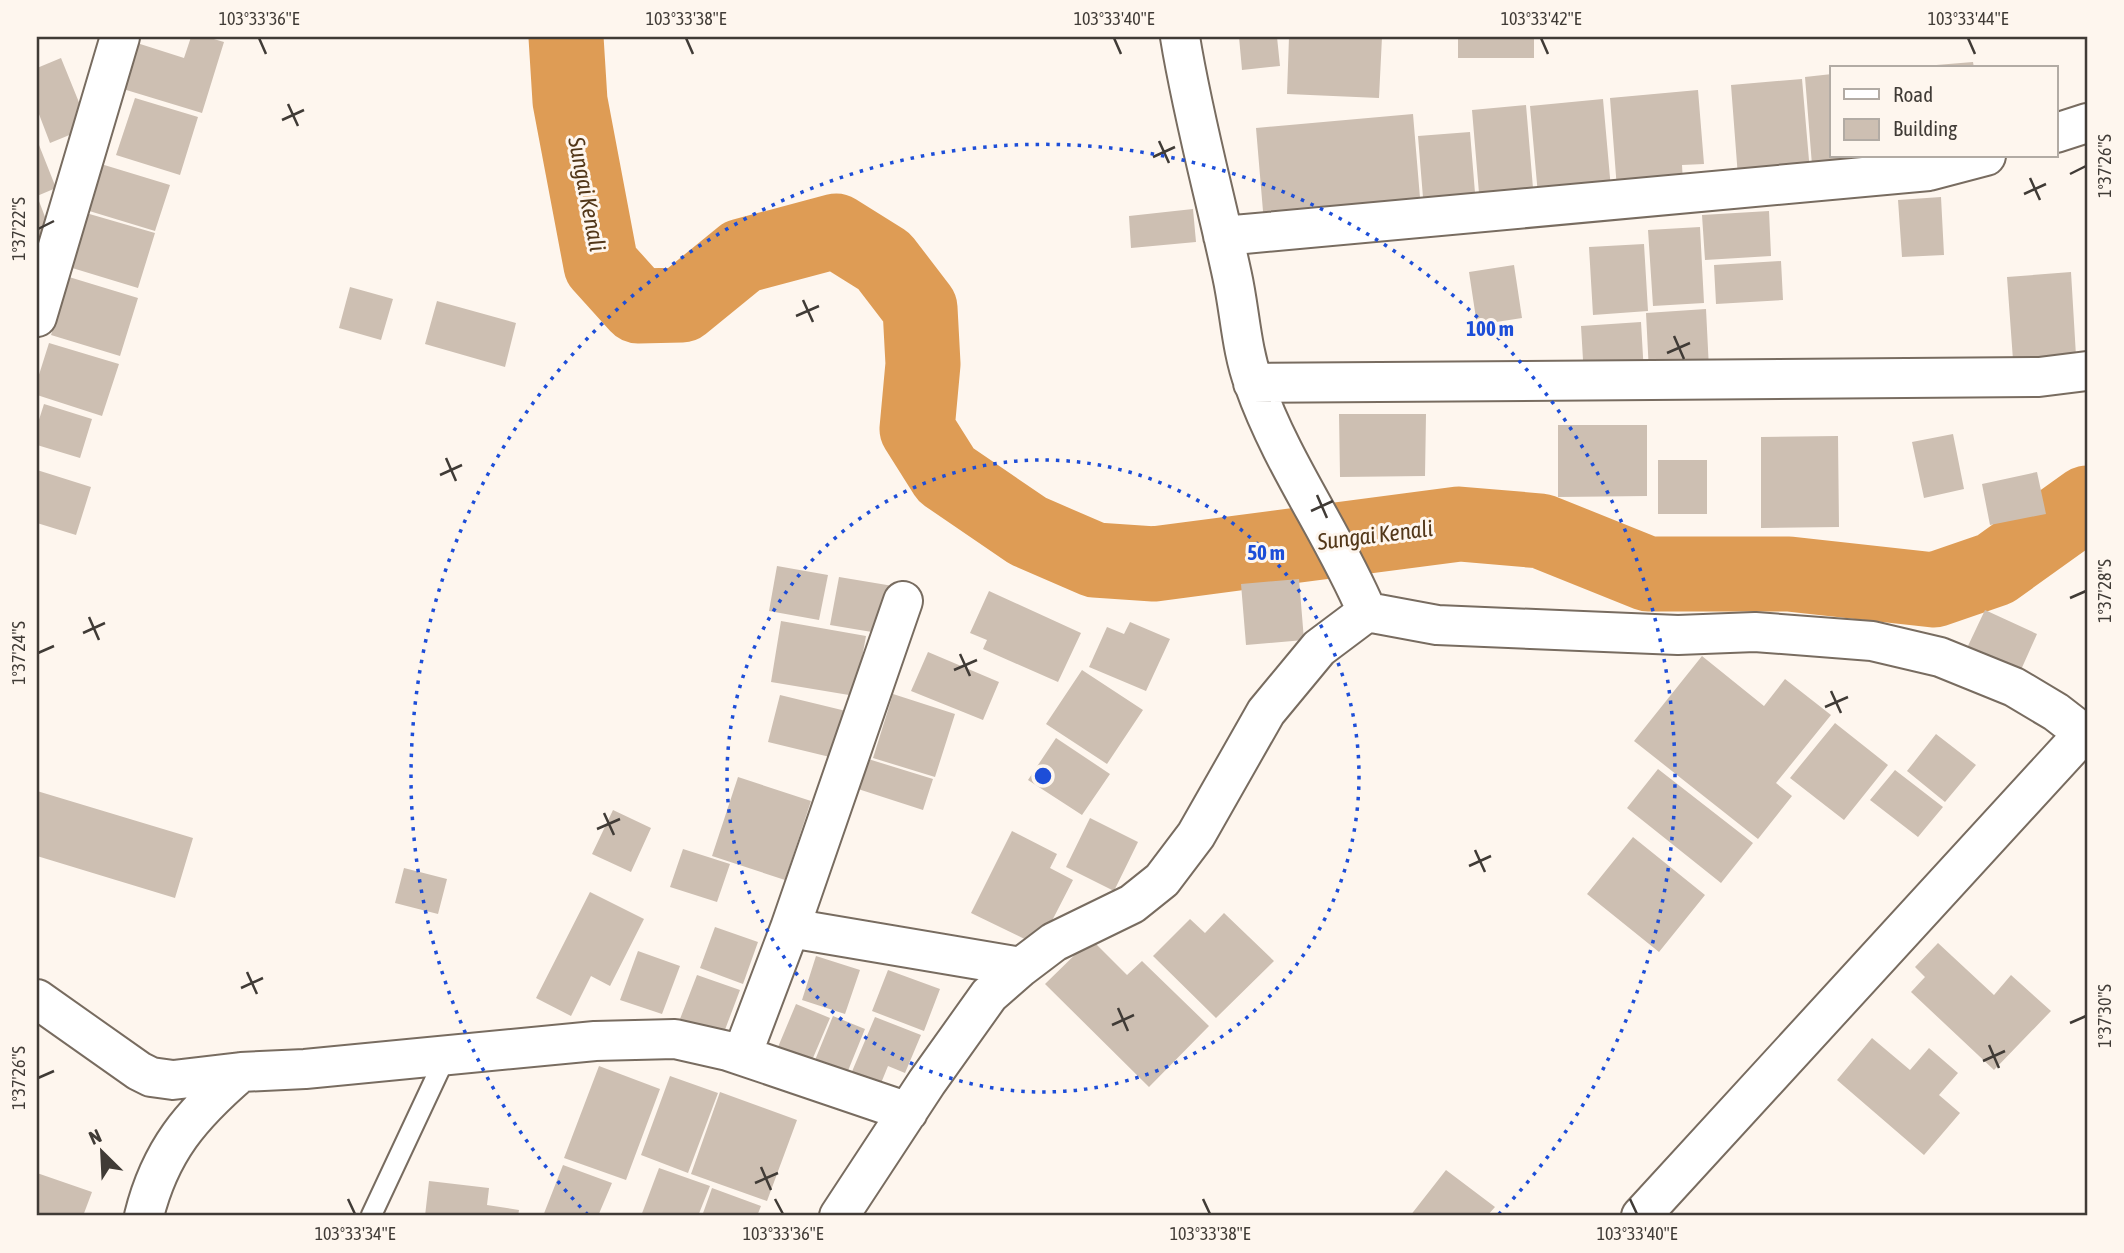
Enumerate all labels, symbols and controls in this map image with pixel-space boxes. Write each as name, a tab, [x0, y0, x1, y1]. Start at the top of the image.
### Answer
text: 103°33'36"E	[219, 8, 300, 29]
text: 103°33'38"E	[646, 8, 727, 29]
text: 103°33'40"E	[1074, 8, 1155, 29]
text: 103°33'42"E	[1501, 8, 1582, 29]
text: 103°33'44"E	[1928, 8, 2009, 29]
legend	[1830, 66, 2058, 158]
text: Road	[1893, 82, 1933, 106]
text: Building	[1893, 116, 1957, 140]
water label: Sungai Kenali	[563, 134, 611, 253]
text: 1°37'26"S	[2094, 134, 2115, 198]
text: 1°37'22"S	[8, 197, 29, 261]
text: 100 m	[1466, 316, 1514, 340]
water label: Sungai Kenali	[1315, 515, 1434, 555]
text: 50 m	[1247, 540, 1285, 564]
text: 1°37'28"S	[2094, 559, 2115, 623]
text: 1°37'24"S	[8, 621, 29, 685]
centre of rings	[1031, 764, 1055, 788]
text: 1°37'30"S	[2094, 984, 2115, 1048]
text: 1°37'26"S	[8, 1046, 29, 1110]
north arrow	[66, 1116, 136, 1186]
text: N	[85, 1124, 105, 1149]
text: 103°33'34"E	[315, 1223, 396, 1244]
text: 103°33'36"E	[743, 1223, 824, 1244]
text: 103°33'38"E	[1170, 1223, 1251, 1244]
text: 103°33'40"E	[1597, 1223, 1678, 1244]

